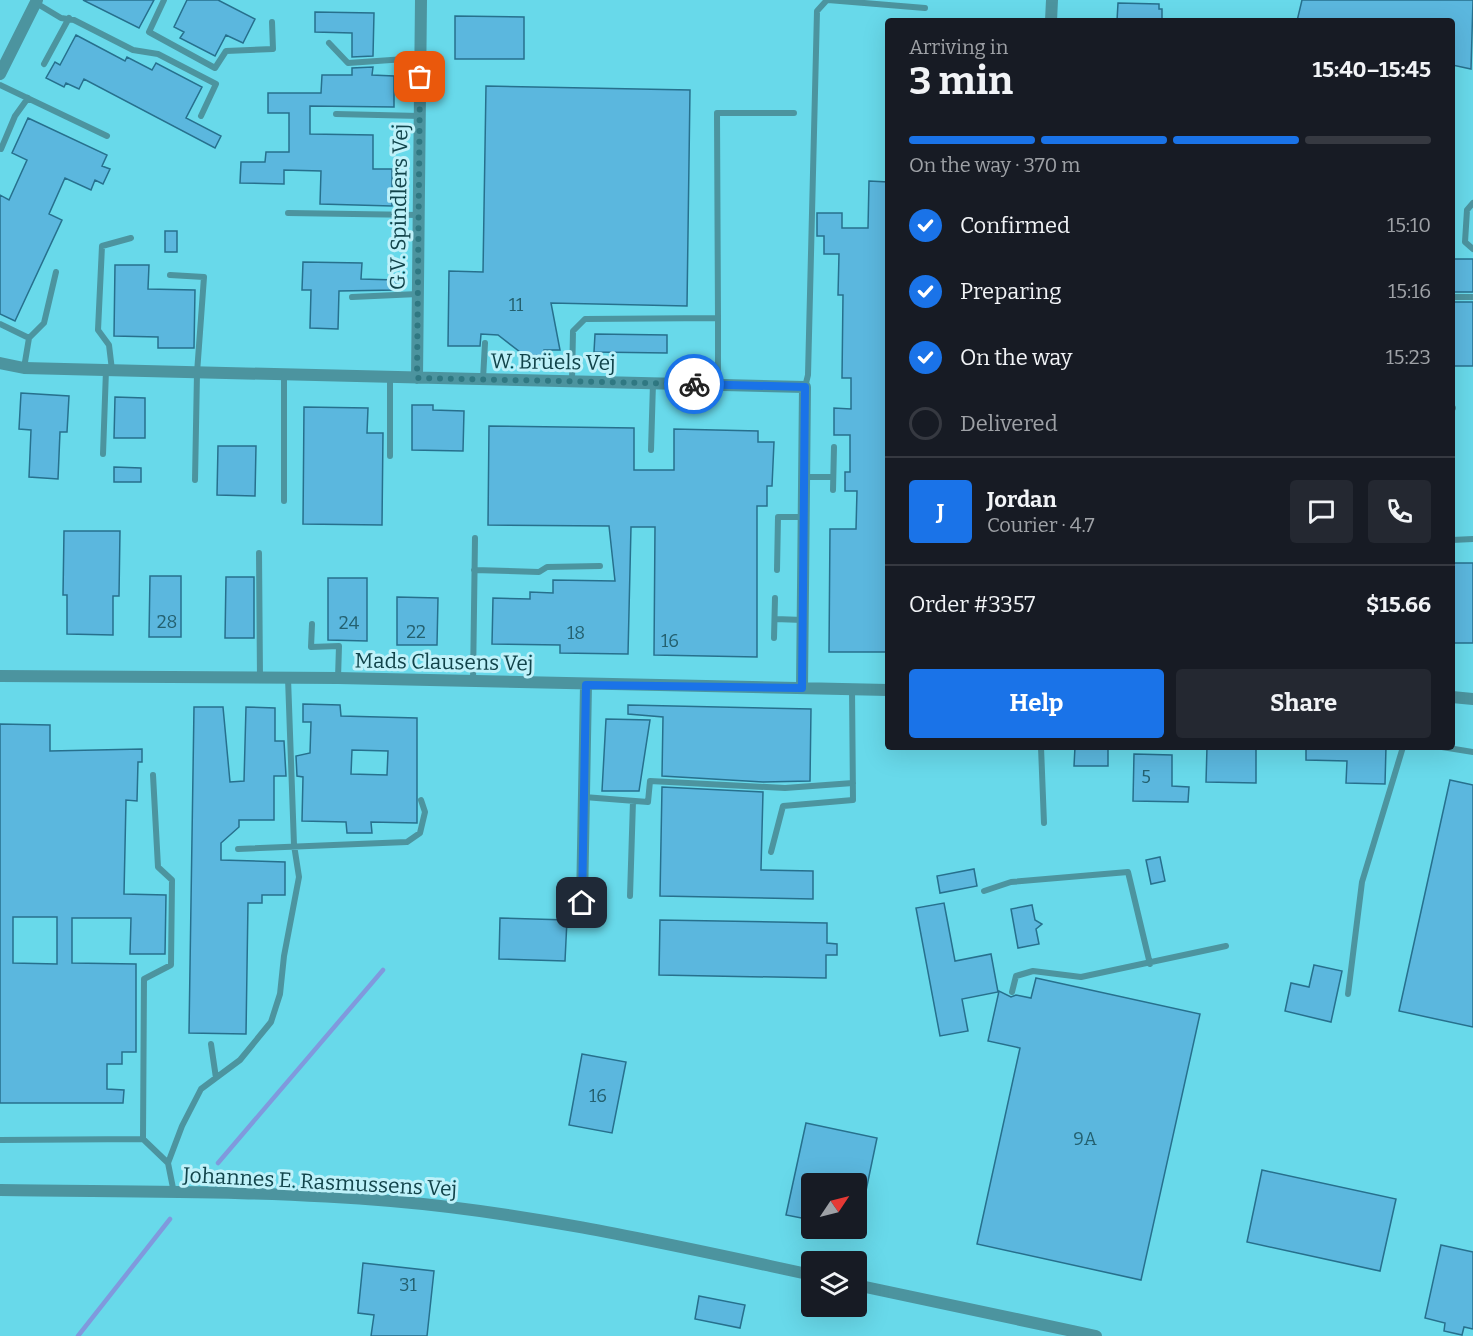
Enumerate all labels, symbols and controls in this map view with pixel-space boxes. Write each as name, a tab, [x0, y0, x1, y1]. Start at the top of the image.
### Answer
text: Arriving in	[909, 35, 1008, 59]
pin	[394, 51, 445, 102]
text: 15:40–15:45	[1313, 56, 1431, 83]
text: 3 min	[909, 58, 1013, 104]
icon: bag	[403, 60, 436, 93]
street label: G.V. Spindlers Vej	[385, 124, 413, 290]
text: On the way · 370 m	[909, 153, 1080, 177]
icon: check	[909, 209, 942, 242]
text: Confirmed	[960, 212, 1070, 239]
text: 15:10	[1387, 213, 1431, 237]
icon: check	[909, 275, 942, 308]
text: Preparing	[960, 278, 1062, 305]
text: 15:16	[1388, 279, 1431, 303]
house number: 11	[509, 294, 524, 316]
icon: check	[909, 341, 942, 374]
text: On the way	[960, 344, 1072, 371]
text: 15:23	[1386, 345, 1431, 369]
street label: W. Brüels Vej	[490, 348, 616, 376]
courier	[664, 354, 724, 414]
icon: bike	[678, 368, 711, 401]
text: Delivered	[960, 410, 1058, 437]
button: chat	[1290, 480, 1353, 543]
button: phone	[1368, 480, 1431, 543]
text: Jordan	[987, 486, 1057, 513]
text: J	[937, 498, 944, 525]
text: Courier · 4.7	[987, 513, 1095, 537]
text: Order #3357	[909, 591, 1035, 618]
text: $15.66	[1366, 591, 1431, 618]
house number: 28	[157, 611, 177, 633]
house number: 24	[339, 612, 360, 634]
house number: 22	[406, 621, 426, 643]
house number: 18	[567, 622, 585, 644]
house number: 16	[661, 630, 679, 652]
street label: Mads Clausens Vej	[354, 647, 534, 677]
button: Help	[909, 669, 1164, 738]
button: Share	[1176, 669, 1431, 738]
house number: 5	[1141, 766, 1151, 788]
pin	[556, 877, 607, 928]
icon: home	[565, 886, 598, 919]
house number: 16	[589, 1085, 607, 1107]
house number: 9A	[1073, 1128, 1097, 1150]
street label: Johannes E. Rasmussens Vej	[181, 1162, 458, 1202]
north arrow	[801, 1173, 867, 1239]
map controls	[801, 1173, 867, 1317]
button: layers	[801, 1251, 867, 1317]
house number: 31	[399, 1274, 417, 1296]

